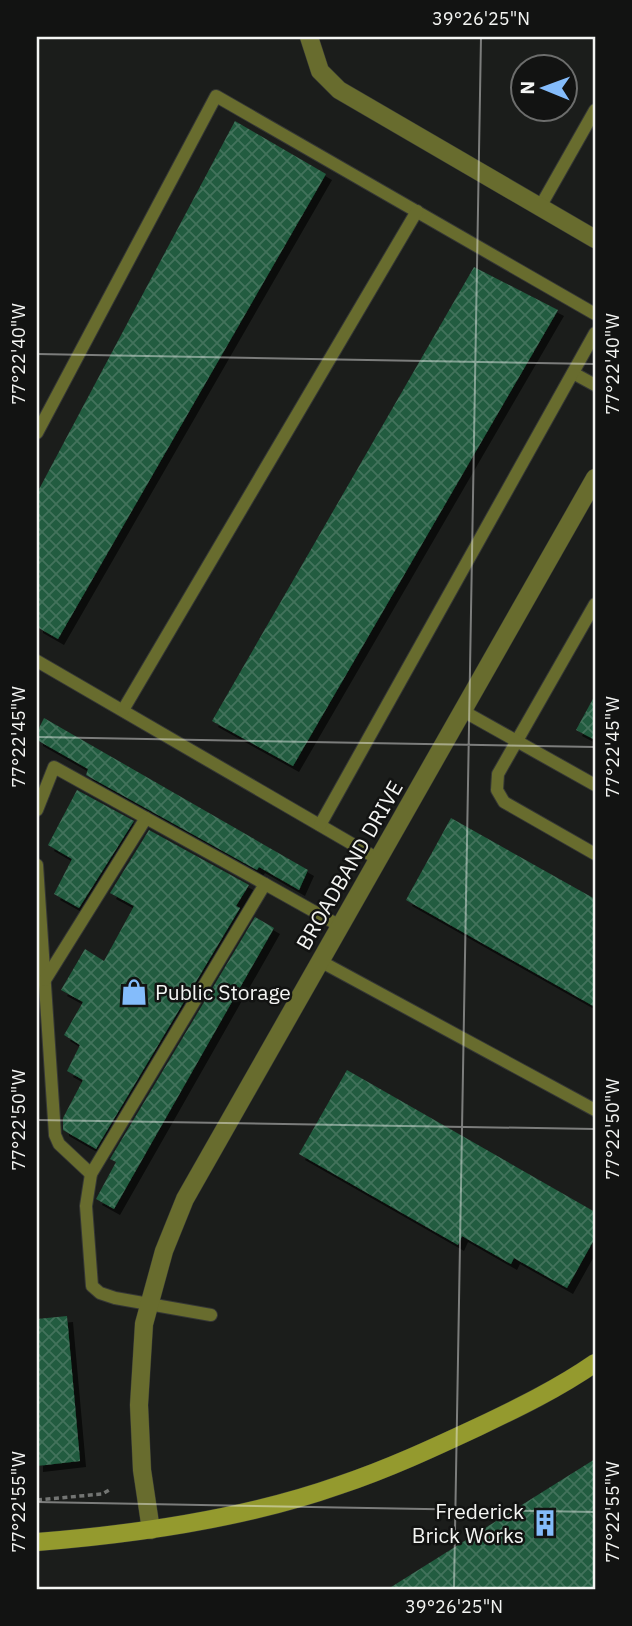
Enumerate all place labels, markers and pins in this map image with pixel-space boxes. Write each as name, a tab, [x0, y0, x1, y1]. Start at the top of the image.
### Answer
shop icon: Public Storage	[119, 977, 149, 1007]
place label: Public Storage	[155, 978, 291, 1006]
place label: Frederick Brick Works	[412, 1497, 524, 1549]
building icon: Frederick Brick Works	[530, 1508, 560, 1538]

